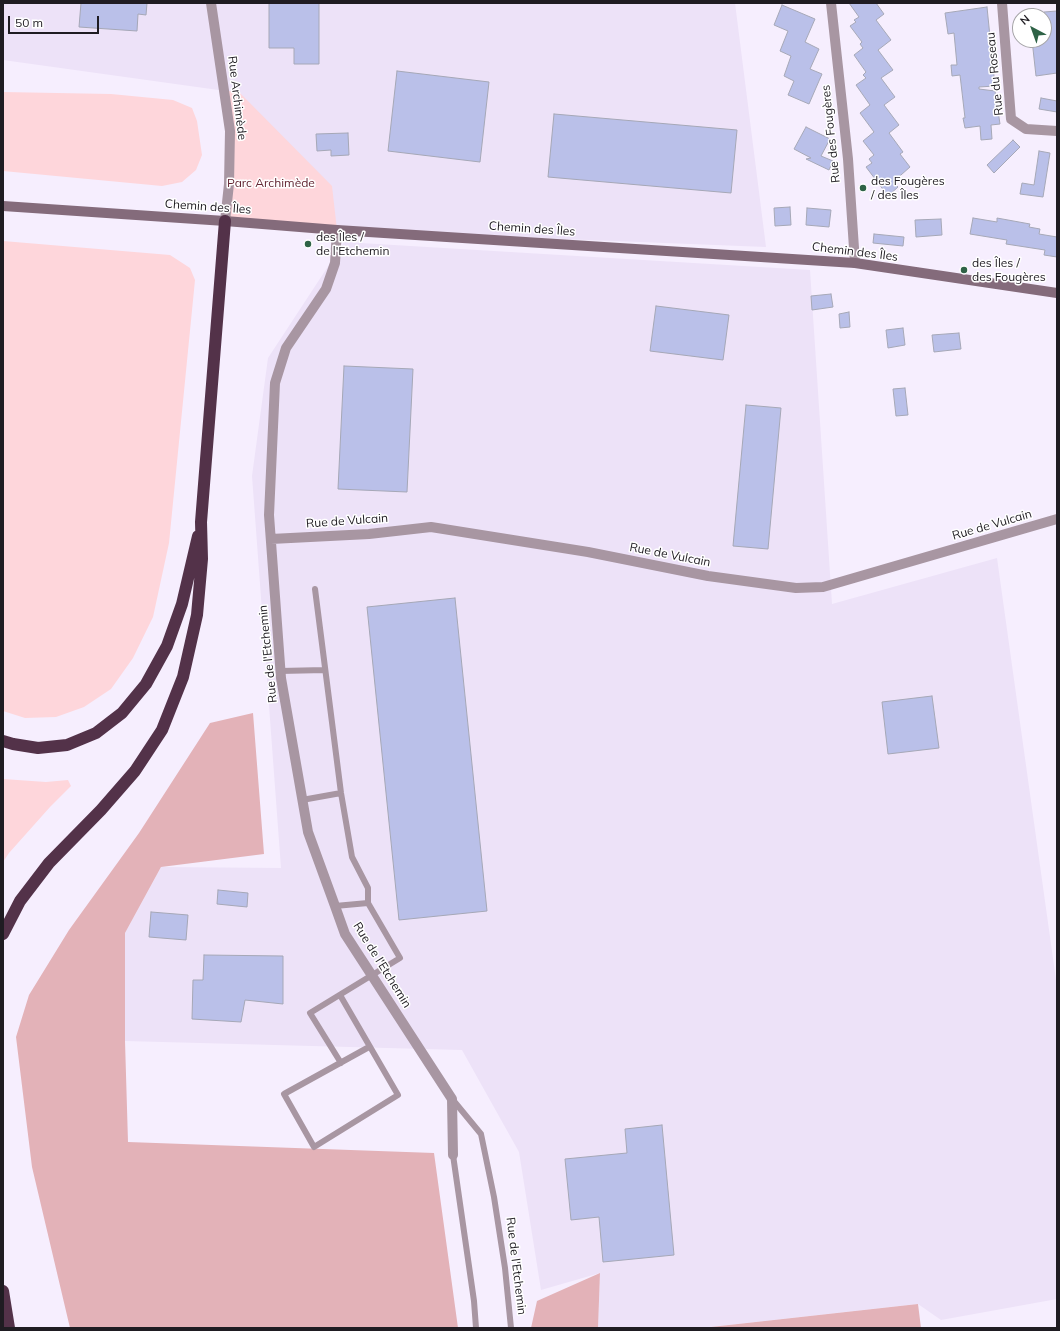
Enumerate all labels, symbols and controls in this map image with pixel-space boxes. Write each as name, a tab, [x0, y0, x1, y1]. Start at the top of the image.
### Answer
scale bar	[10, 8, 101, 34]
north arrow	[1012, 8, 1052, 48]
text: N	[1017, 12, 1033, 28]
text: 50 m	[15, 15, 43, 30]
street label: Rue du Roseau	[983, 32, 1007, 116]
street label: Rue Archimède	[225, 55, 249, 141]
street label: Rue des Fougères	[819, 84, 843, 184]
place label: des Fougères / des Îles	[871, 174, 945, 202]
park label: Parc Archimède	[227, 176, 315, 190]
marker: des Fougères / des Îles	[858, 183, 868, 193]
street label: Chemin des Îles	[164, 197, 252, 217]
street label: Chemin des Îles	[488, 219, 576, 239]
place label: des Îles / de l'Etchemin	[316, 230, 389, 258]
marker: des Îles / de l'Etchemin	[303, 239, 313, 249]
street label: Chemin des Îles	[811, 240, 899, 264]
place label: des Îles / des Fougères	[972, 256, 1046, 284]
marker: des Îles / des Fougères	[959, 265, 969, 275]
street label: Rue de Vulcain	[950, 507, 1034, 543]
street label: Rue de Vulcain	[305, 511, 389, 531]
street label: Rue de Vulcain	[628, 540, 712, 570]
street label: Rue de l'Etchemin	[256, 604, 280, 704]
street label: Rue de l'Etchemin	[350, 919, 414, 1011]
street label: Rue de l'Etchemin	[503, 1216, 529, 1316]

